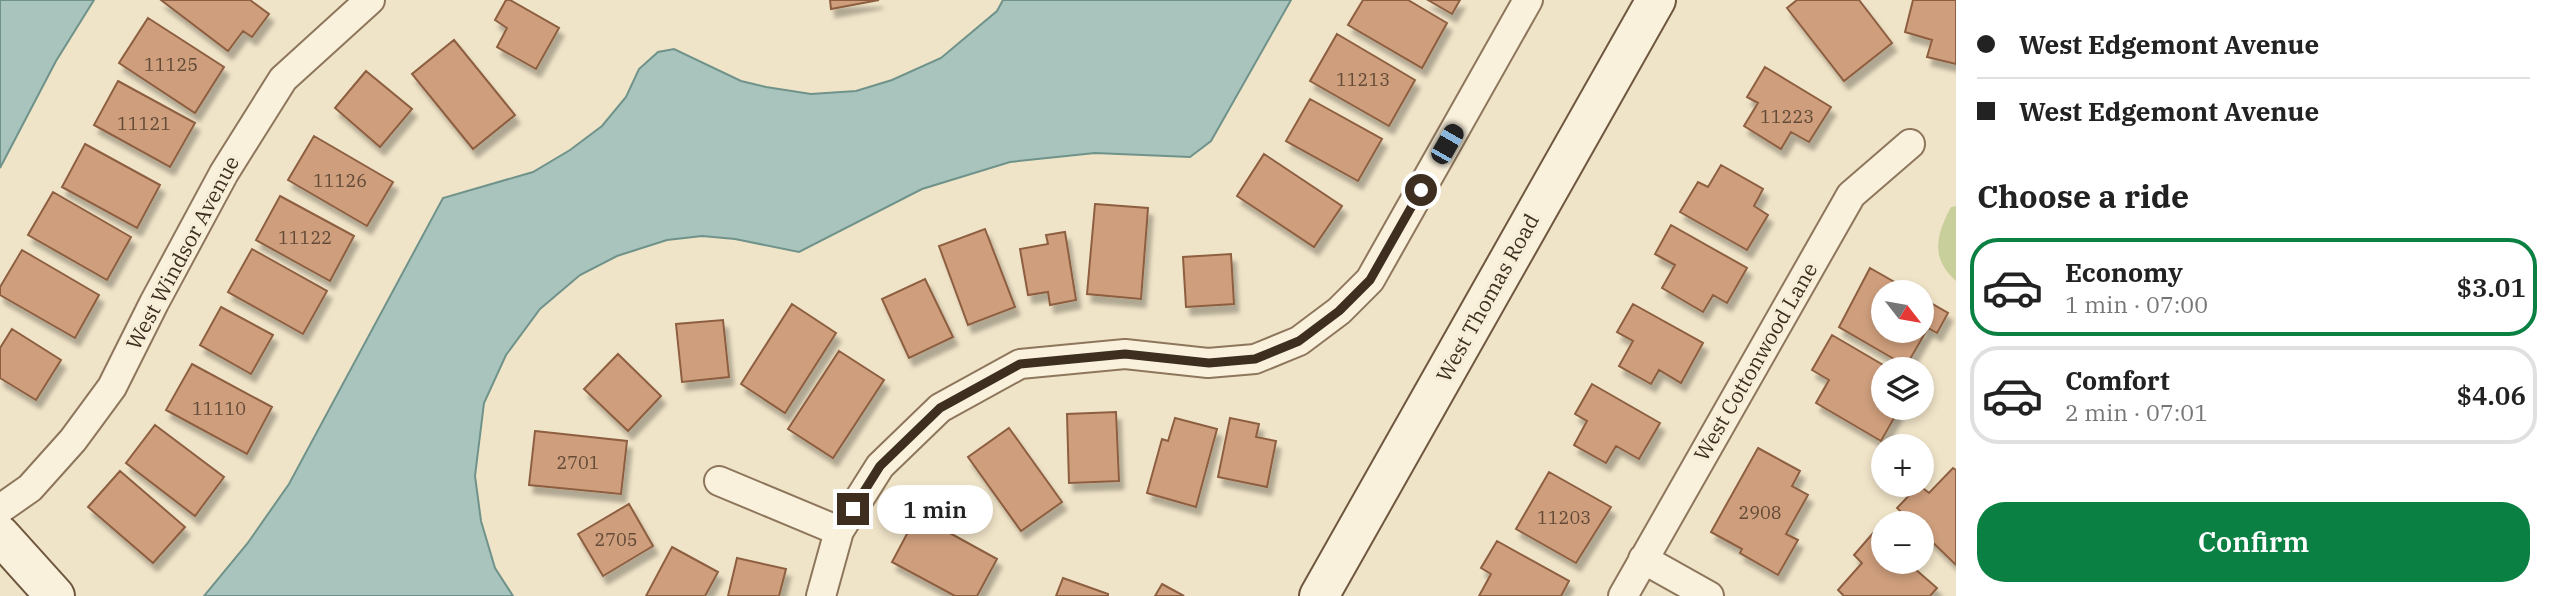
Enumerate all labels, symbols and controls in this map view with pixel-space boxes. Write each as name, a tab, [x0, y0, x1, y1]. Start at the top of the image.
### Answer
text: West Edgemont Avenue	[2019, 27, 2319, 61]
house number: 11125	[144, 53, 198, 76]
house number: 11213	[1336, 68, 1390, 91]
text: West Edgemont Avenue	[2019, 94, 2319, 128]
house number: 11223	[1760, 105, 1814, 128]
house number: 11121	[117, 112, 171, 135]
car	[1428, 121, 1467, 167]
street label: West Windsor Avenue	[119, 151, 245, 354]
house number: 11126	[313, 169, 367, 192]
route start	[1405, 174, 1437, 206]
text: Choose a ride	[1977, 175, 2189, 217]
street label: West Thomas Road	[1429, 208, 1545, 387]
house number: 11122	[278, 226, 332, 249]
text: Economy	[2065, 255, 2183, 289]
icon: car	[1981, 256, 2044, 319]
street label: West Cottonwood Lane	[1687, 257, 1823, 466]
text: $3.01	[2457, 270, 2526, 304]
north arrow	[1871, 280, 1934, 343]
map controls	[1871, 280, 1934, 574]
text: 1 min · 07:00	[2065, 289, 2208, 319]
button: layers	[1871, 357, 1934, 420]
text: Comfort	[2065, 363, 2170, 397]
icon: car	[1981, 364, 2044, 427]
text: $4.06	[2457, 378, 2526, 412]
house number: 11110	[192, 397, 246, 420]
text: 2 min · 07:01	[2065, 397, 2208, 427]
button: +	[1871, 434, 1934, 497]
house number: 2701	[556, 451, 600, 474]
callout: 1 min	[878, 484, 993, 534]
route end	[837, 493, 869, 525]
text: 1 min	[903, 494, 967, 524]
house number: 2908	[1738, 501, 1782, 524]
button: Confirm	[1977, 502, 2530, 582]
house number: 11203	[1537, 506, 1591, 529]
button: −	[1871, 511, 1934, 574]
house number: 2705	[594, 528, 638, 551]

